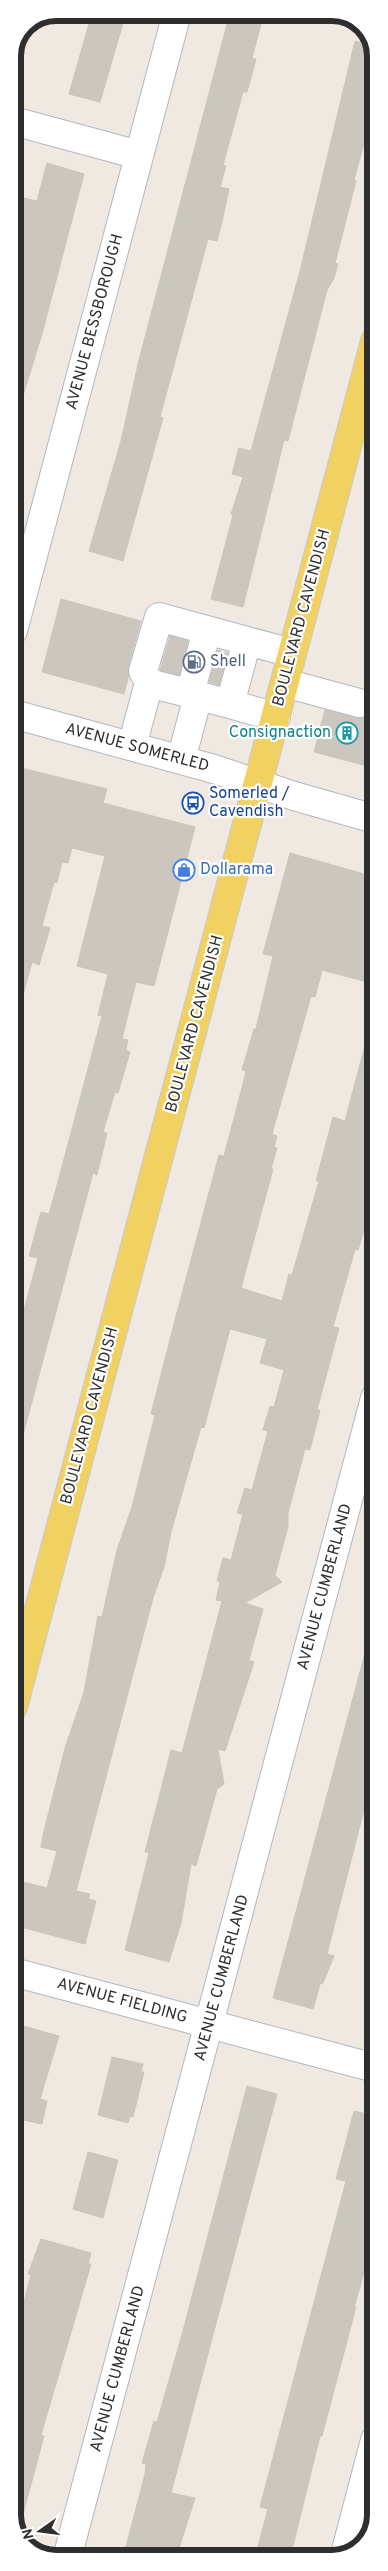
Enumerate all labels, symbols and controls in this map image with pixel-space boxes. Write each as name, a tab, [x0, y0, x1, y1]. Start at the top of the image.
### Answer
street label: AVENUE BESSBOROUGH	[62, 232, 128, 412]
street label: BOULEVARD CAVENDISH	[269, 527, 335, 709]
fuel station icon: Shell	[182, 650, 206, 674]
place label: Shell	[210, 652, 246, 672]
street label: AVENUE SOMERLED	[63, 719, 211, 777]
building icon: Consignaction	[335, 721, 359, 745]
place label: Consignaction	[229, 723, 331, 743]
place label: Somerled / Cavendish	[209, 784, 290, 822]
bus stop icon: Somerled / Cavendish	[181, 791, 205, 815]
shop icon: Dollarama	[172, 858, 196, 882]
place label: Dollarama	[200, 860, 273, 880]
street label: BOULEVARD CAVENDISH	[162, 933, 228, 1115]
street label: BOULEVARD CAVENDISH	[57, 1325, 123, 1507]
street label: AVENUE CUMBERLAND	[293, 1502, 357, 1672]
street label: AVENUE CUMBERLAND	[190, 1893, 254, 2063]
street label: AVENUE FIELDING	[55, 1974, 189, 2028]
street label: AVENUE CUMBERLAND	[86, 2284, 150, 2454]
north arrow	[15, 2506, 65, 2556]
text: N	[19, 2527, 38, 2541]

